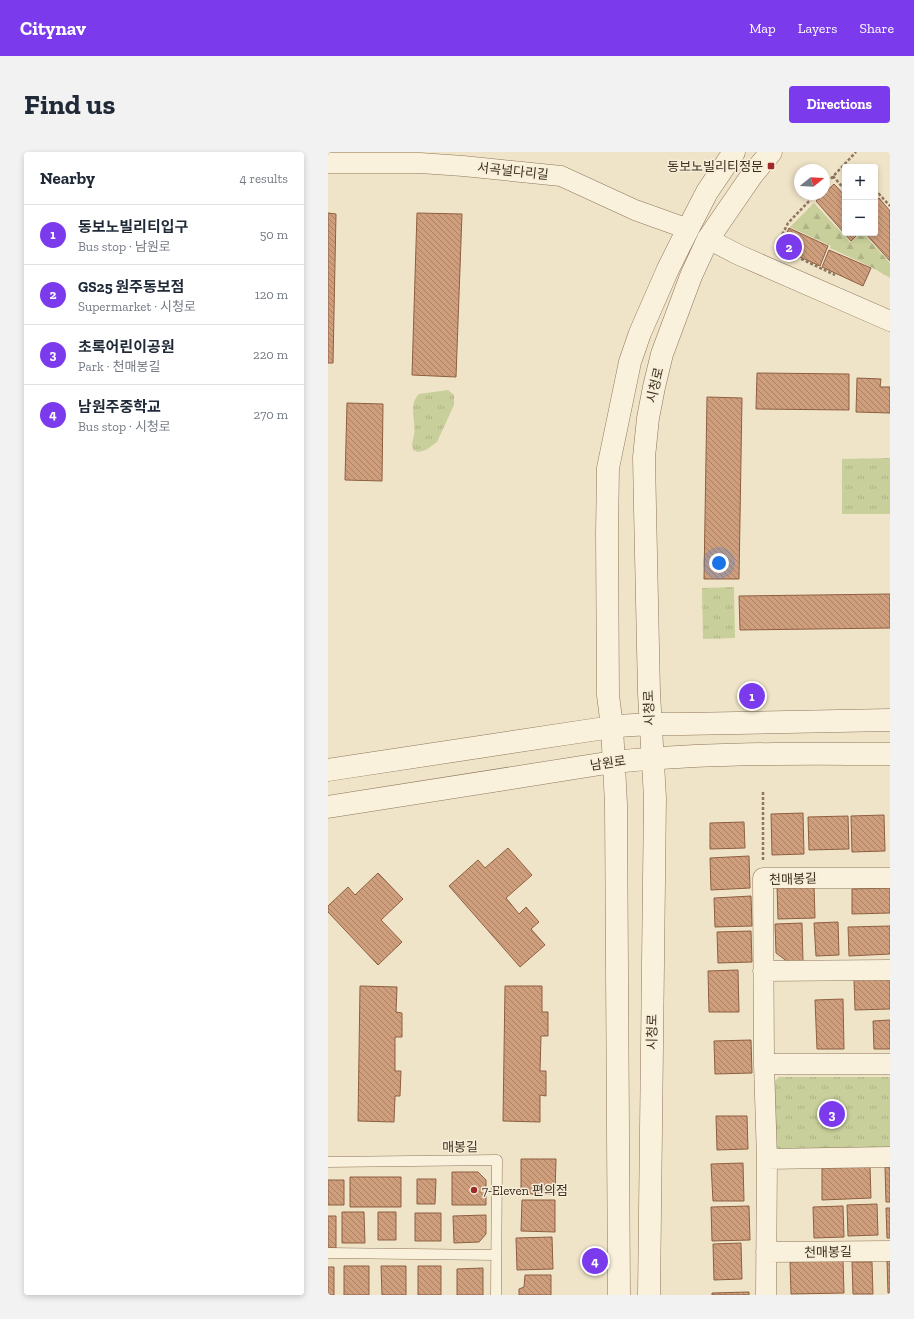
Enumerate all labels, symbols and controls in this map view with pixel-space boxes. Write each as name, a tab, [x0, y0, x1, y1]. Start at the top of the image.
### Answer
text: Citynav	[20, 17, 86, 40]
text: Map	[749, 20, 776, 37]
text: Layers	[798, 20, 837, 37]
text: Share	[859, 20, 894, 37]
button: Directions	[789, 86, 890, 123]
text: Find us	[24, 88, 115, 121]
place label: 동보노빌리티정문	[667, 159, 763, 174]
street label: 서곡널다리길	[477, 160, 549, 182]
marker: 동보노빌리티정문	[766, 161, 776, 171]
north arrow	[794, 164, 830, 200]
map controls	[842, 164, 878, 236]
button: +	[842, 164, 878, 200]
text: Nearby	[40, 168, 95, 188]
text: 4 results	[240, 171, 288, 186]
button: −	[842, 200, 878, 236]
text: 동보노빌리티입구	[78, 218, 188, 236]
text: 1	[50, 227, 56, 242]
text: 50 m	[260, 227, 288, 242]
pin: 2	[776, 232, 802, 262]
text: Bus stop · 남원로	[78, 239, 171, 254]
text: GS25 원주동보점	[78, 278, 184, 296]
text: 2	[50, 287, 56, 302]
text: 120 m	[255, 287, 288, 302]
text: Supermarket · 시청로	[78, 299, 196, 314]
text: 초록어린이공원	[78, 338, 175, 356]
text: 3	[50, 347, 56, 362]
text: 220 m	[253, 347, 288, 362]
text: Park · 천매봉길	[78, 359, 160, 374]
street label: 시청로	[644, 366, 666, 404]
text: 남원주중학교	[78, 398, 161, 416]
text: 4	[49, 407, 57, 422]
text: 270 m	[254, 407, 288, 422]
text: Bus stop · 시청로	[78, 419, 171, 434]
your location	[709, 553, 729, 573]
pin: 1	[739, 681, 765, 711]
street label: 시청로	[641, 690, 657, 726]
street label: 남원로	[589, 753, 627, 773]
street label: 천매봉길	[769, 871, 817, 887]
street label: 시청로	[644, 1014, 660, 1050]
pin: 3	[819, 1099, 845, 1129]
street label: 매봉길	[442, 1139, 478, 1155]
place label: 7-Eleven 편의점	[482, 1183, 568, 1198]
marker: 7-Eleven 편의점	[469, 1185, 479, 1195]
street label: 천매봉길	[804, 1244, 852, 1260]
pin: 4	[582, 1246, 608, 1276]

